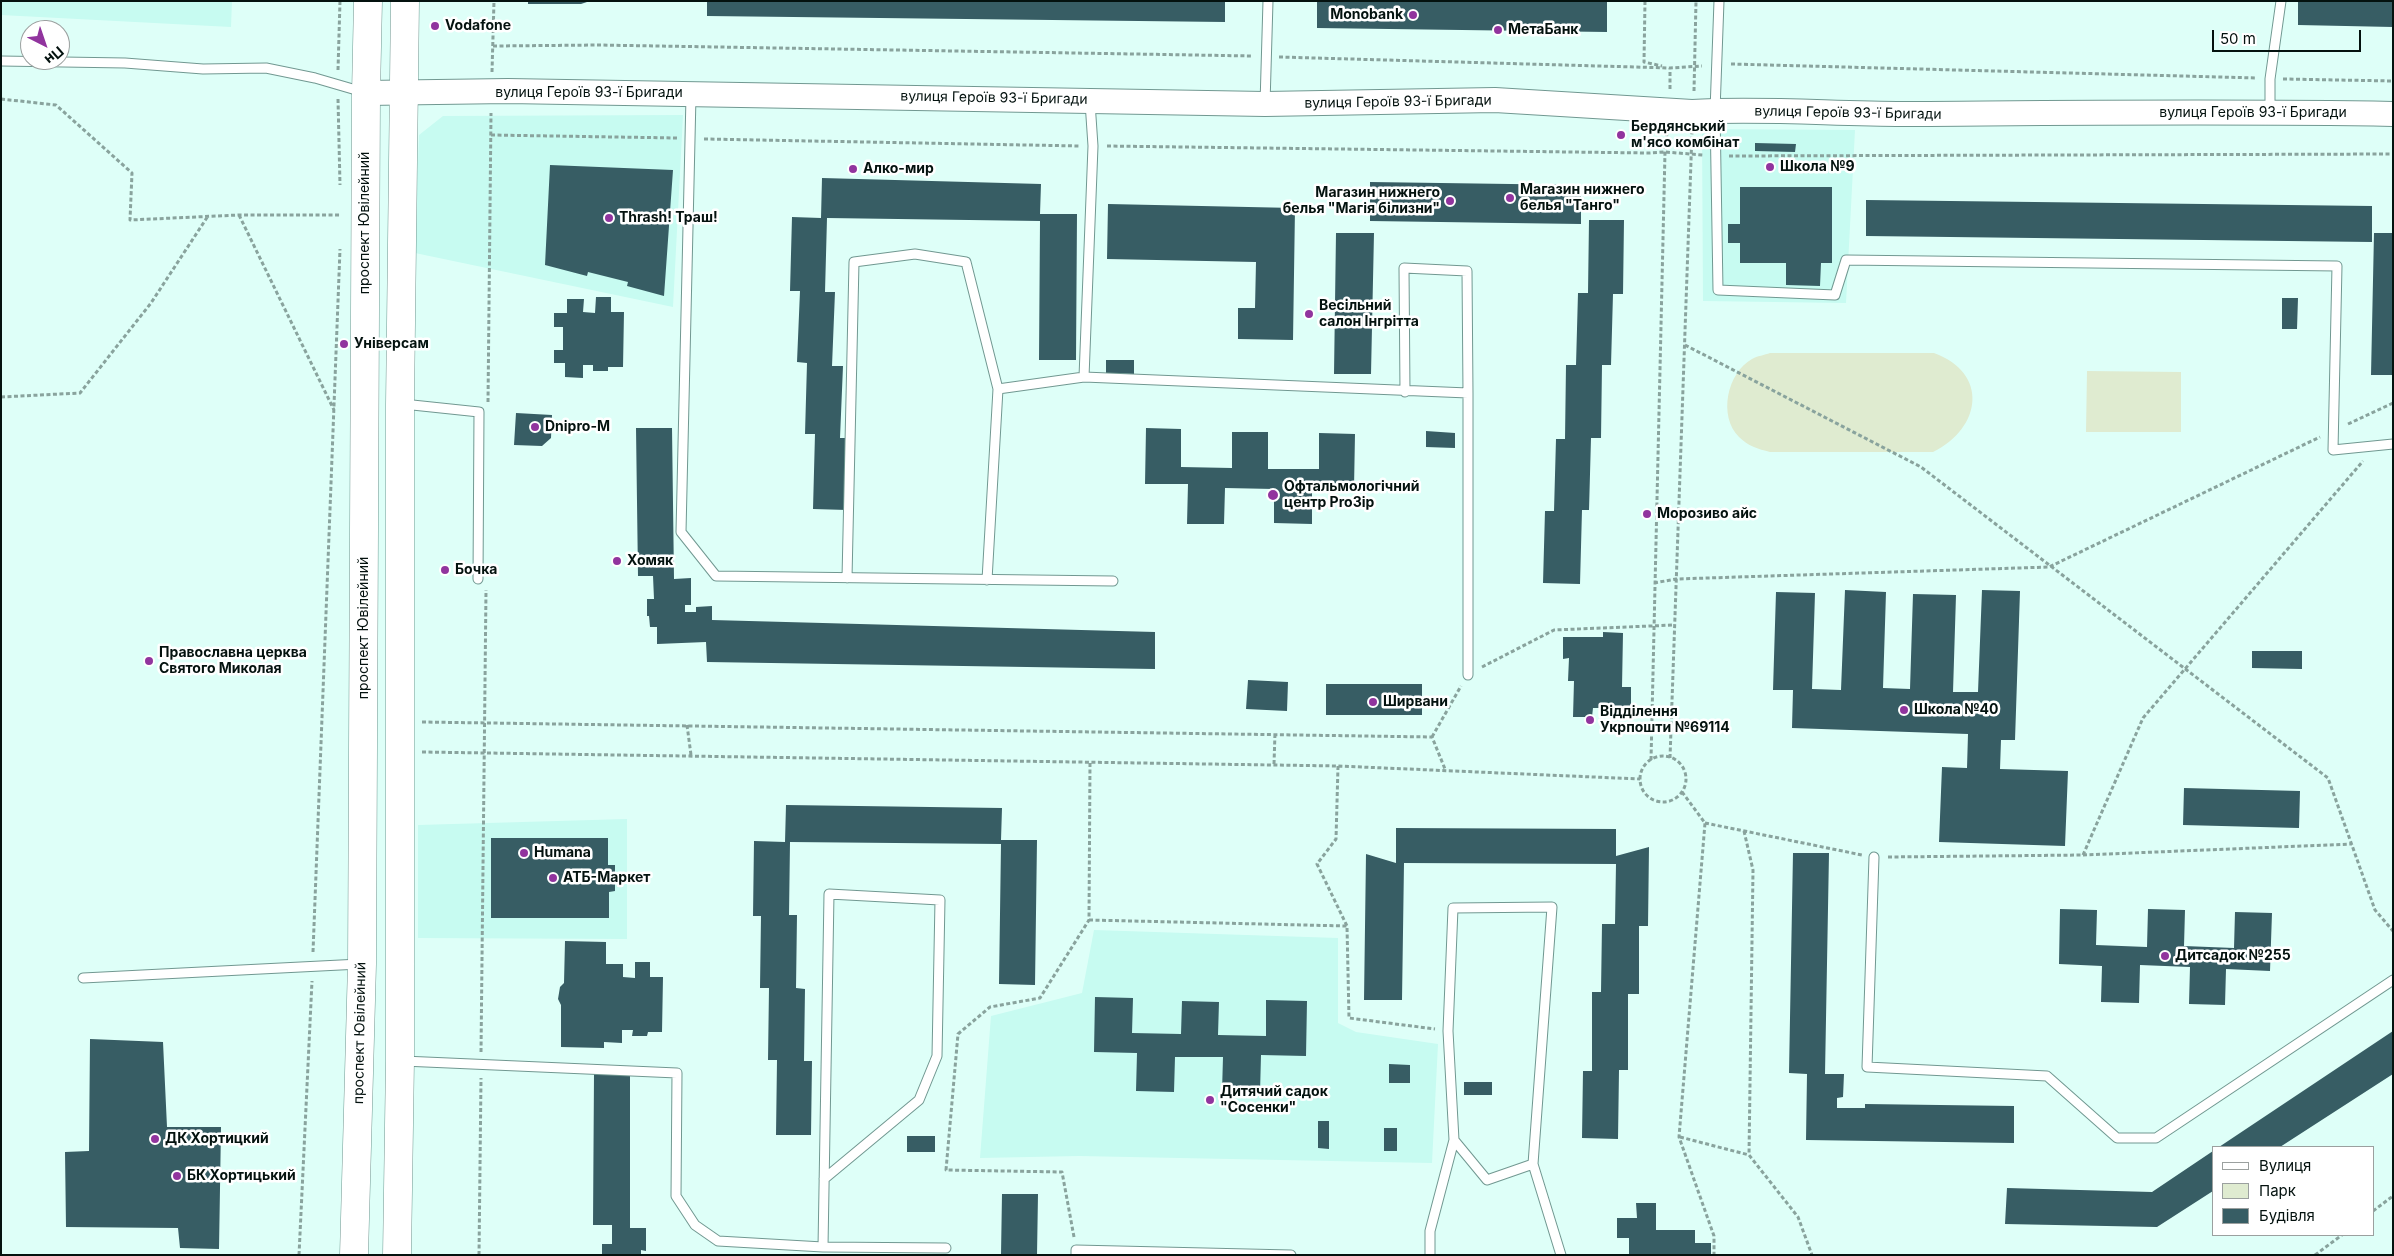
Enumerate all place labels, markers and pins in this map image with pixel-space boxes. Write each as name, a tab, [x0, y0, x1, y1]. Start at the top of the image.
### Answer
place label: Monobank	[1330, 7, 1403, 23]
marker: Monobank	[1407, 9, 1419, 21]
place label: Vodafone	[445, 18, 511, 34]
marker: Vodafone	[429, 20, 441, 32]
place label: МетаБанк	[1508, 22, 1579, 38]
marker: МетаБанк	[1492, 24, 1504, 36]
place label: Бердянський м'ясо комбінат	[1631, 119, 1739, 152]
marker: Бердянський м'ясо комбінат	[1615, 129, 1627, 141]
place label: Школа №9	[1780, 159, 1855, 175]
place label: Алко-мир	[863, 161, 934, 177]
marker: Школа №9	[1764, 161, 1776, 173]
marker: Алко-мир	[847, 163, 859, 175]
place label: Магазин нижнего белья "Танго"	[1520, 182, 1645, 214]
place label: Магазин нижнего белья "Магія білизни"	[1283, 185, 1440, 218]
marker: Магазин нижнего белья "Танго"	[1504, 192, 1516, 204]
marker: Магазин нижнего белья "Магія білизни"	[1444, 195, 1456, 207]
place label: Thrash! Траш!	[619, 210, 718, 226]
marker: Thrash! Траш!	[603, 212, 615, 224]
place label: Весільний салон Інгрітта	[1319, 298, 1419, 331]
marker: Весільний салон Інгрітта	[1303, 308, 1315, 320]
place label: Універсам	[354, 336, 429, 352]
marker: Універсам	[338, 338, 350, 350]
place label: Dnipro-M	[545, 419, 610, 435]
marker: Dnipro-M	[529, 421, 541, 433]
place label: Офтальмологічний центр ProЗір	[1284, 479, 1419, 512]
marker: Офтальмологічний центр ProЗір	[1266, 488, 1280, 502]
place label: Морозиво айс	[1657, 506, 1757, 522]
marker: Морозиво айс	[1641, 508, 1653, 520]
place label: Хомяк	[627, 553, 673, 569]
marker: Хомяк	[611, 555, 623, 567]
place label: Бочка	[455, 562, 497, 578]
marker: Бочка	[439, 564, 451, 576]
place label: Православна церква Святого Миколая	[159, 645, 307, 678]
marker: Православна церква Святого Миколая	[143, 655, 155, 667]
place label: Ширвани	[1383, 694, 1448, 710]
marker: Ширвани	[1367, 696, 1379, 708]
place label: Школа №40	[1914, 702, 1999, 718]
place label: Відділення Укрпошти №69114	[1600, 704, 1730, 736]
marker: Школа №40	[1898, 704, 1910, 716]
marker: Відділення Укрпошти №69114	[1584, 714, 1596, 726]
place label: Humana	[534, 845, 591, 861]
marker: Humana	[518, 847, 530, 859]
place label: АТБ-Маркет	[563, 870, 650, 886]
marker: АТБ-Маркет	[547, 872, 559, 884]
place label: Дитсадок №255	[2175, 948, 2291, 964]
marker: Дитсадок №255	[2159, 950, 2171, 962]
place label: Дитячий садок "Сосенки"	[1220, 1084, 1328, 1116]
marker: Дитячий садок "Сосенки"	[1204, 1094, 1216, 1106]
place label: ДК Хортицкий	[165, 1131, 269, 1147]
marker: ДК Хортицкий	[149, 1133, 161, 1145]
place label: БК Хортицький	[187, 1168, 296, 1184]
marker: БК Хортицький	[171, 1170, 183, 1182]

